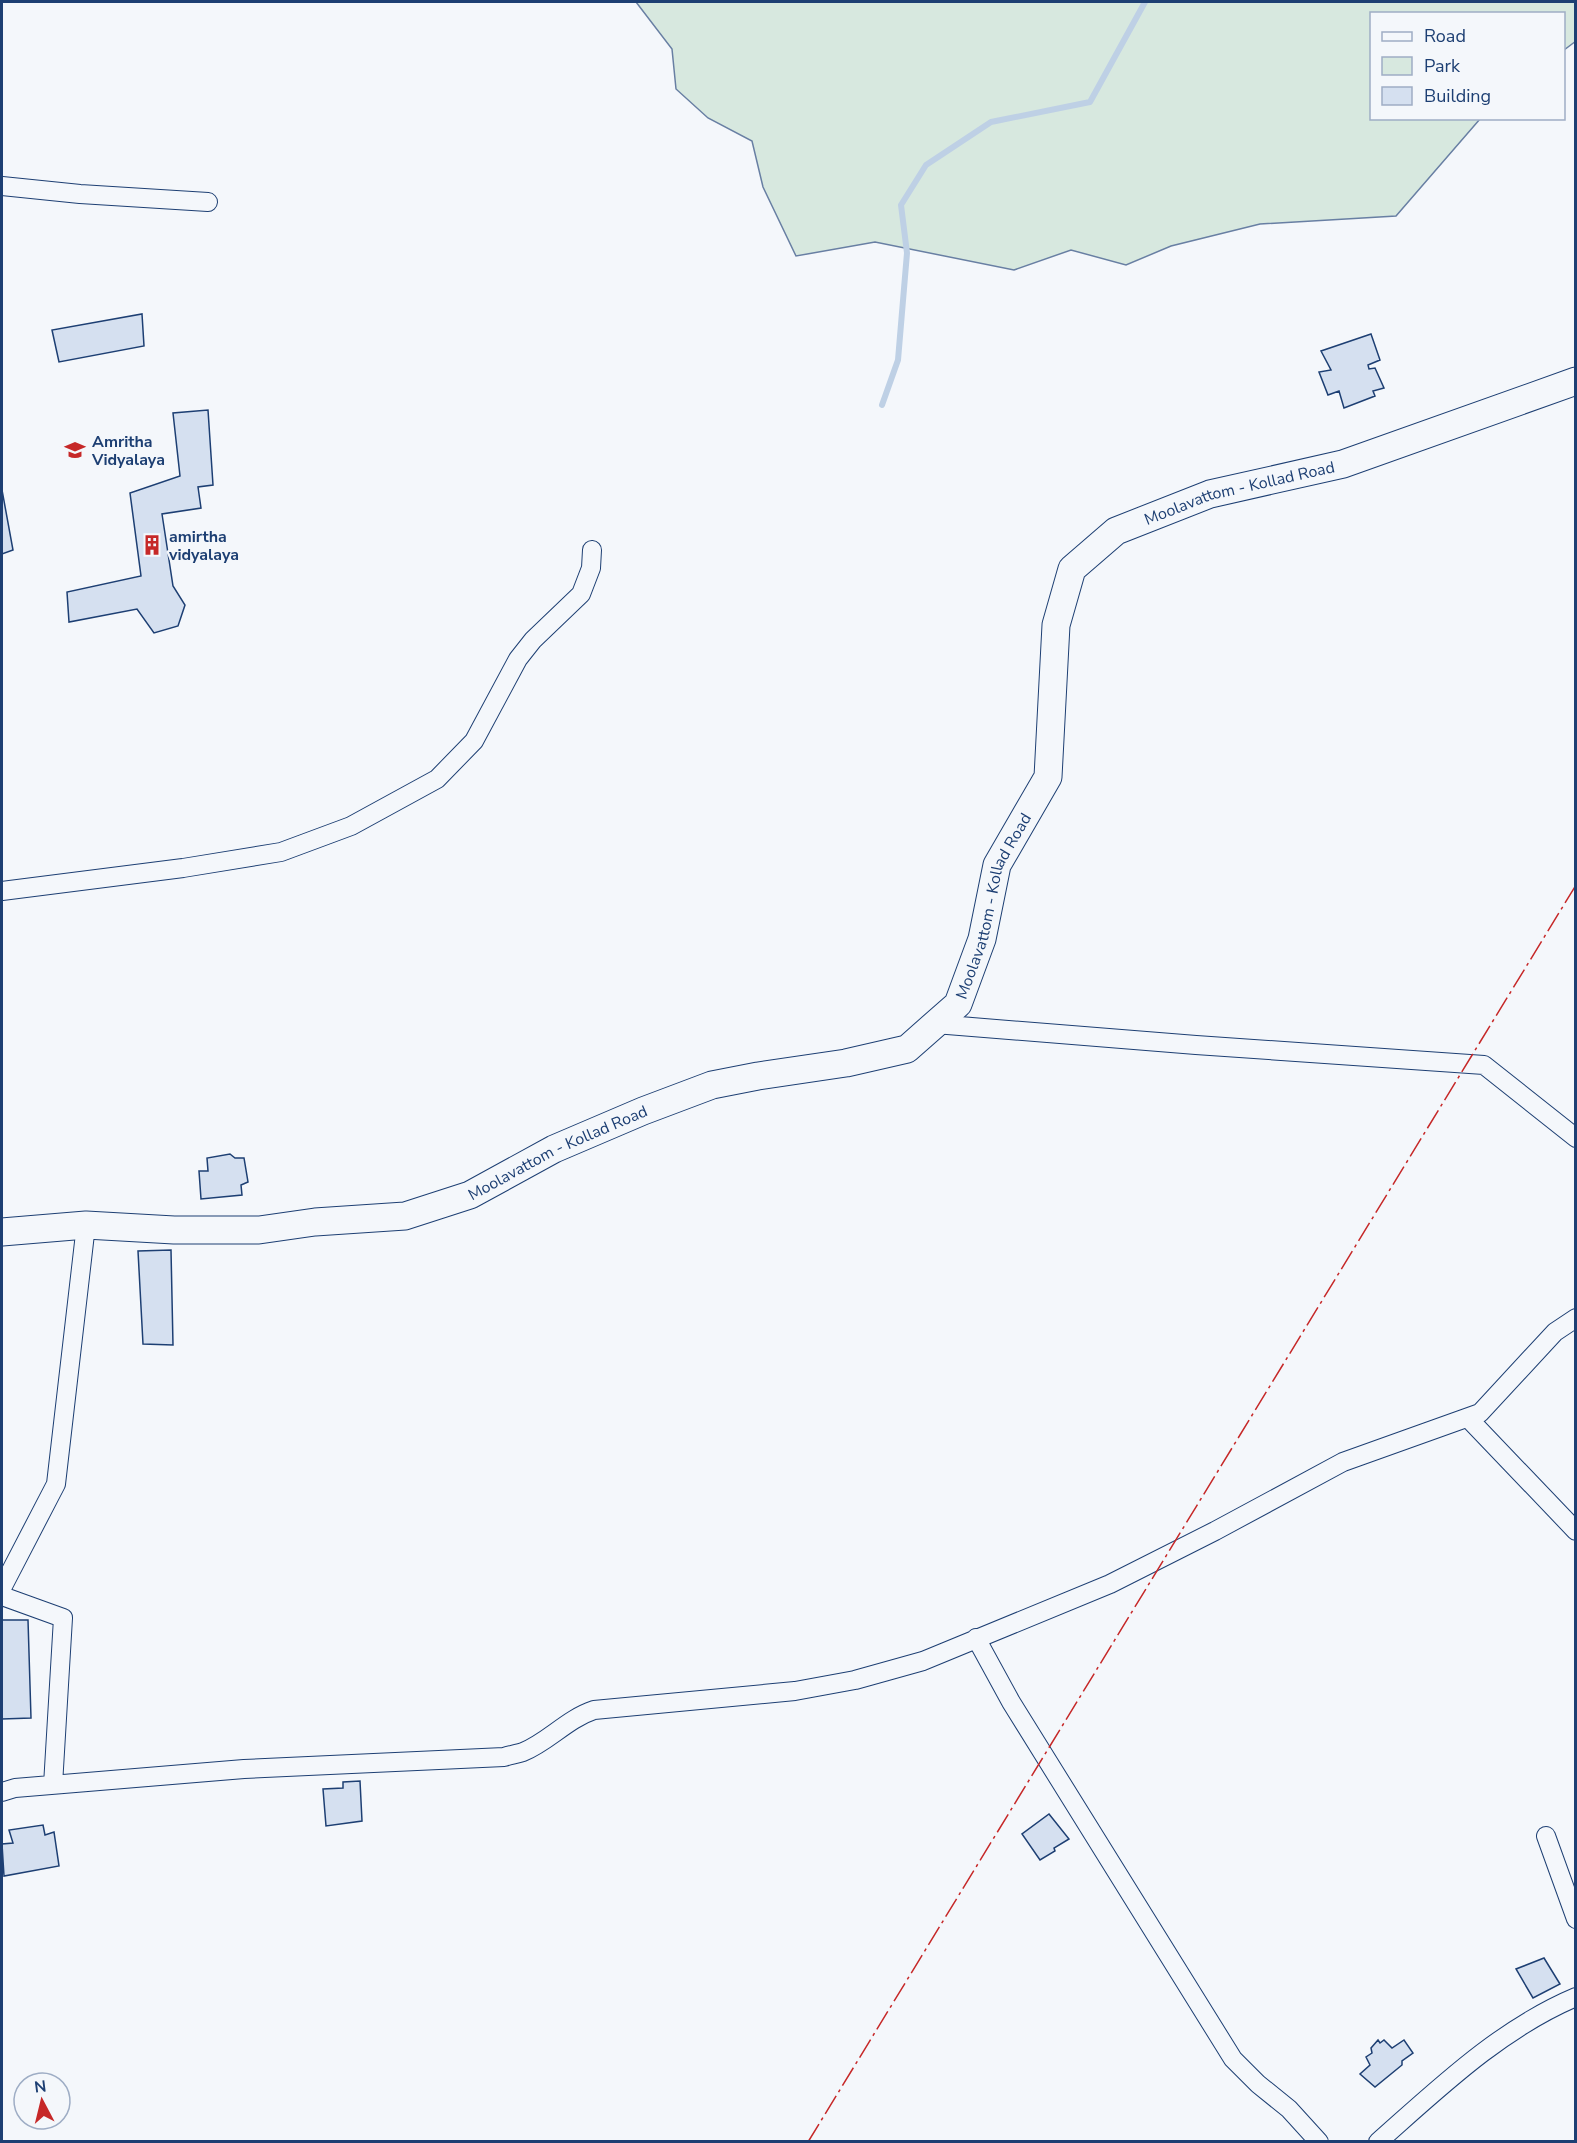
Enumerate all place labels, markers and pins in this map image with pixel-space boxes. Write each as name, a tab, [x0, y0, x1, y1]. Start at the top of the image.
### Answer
place label: Amritha Vidyalaya	[91, 431, 165, 471]
school or university icon: Amritha Vidyalaya	[63, 438, 87, 462]
place label: amirtha vidyalaya	[168, 526, 239, 566]
building icon: amirtha vidyalaya	[140, 533, 164, 557]

